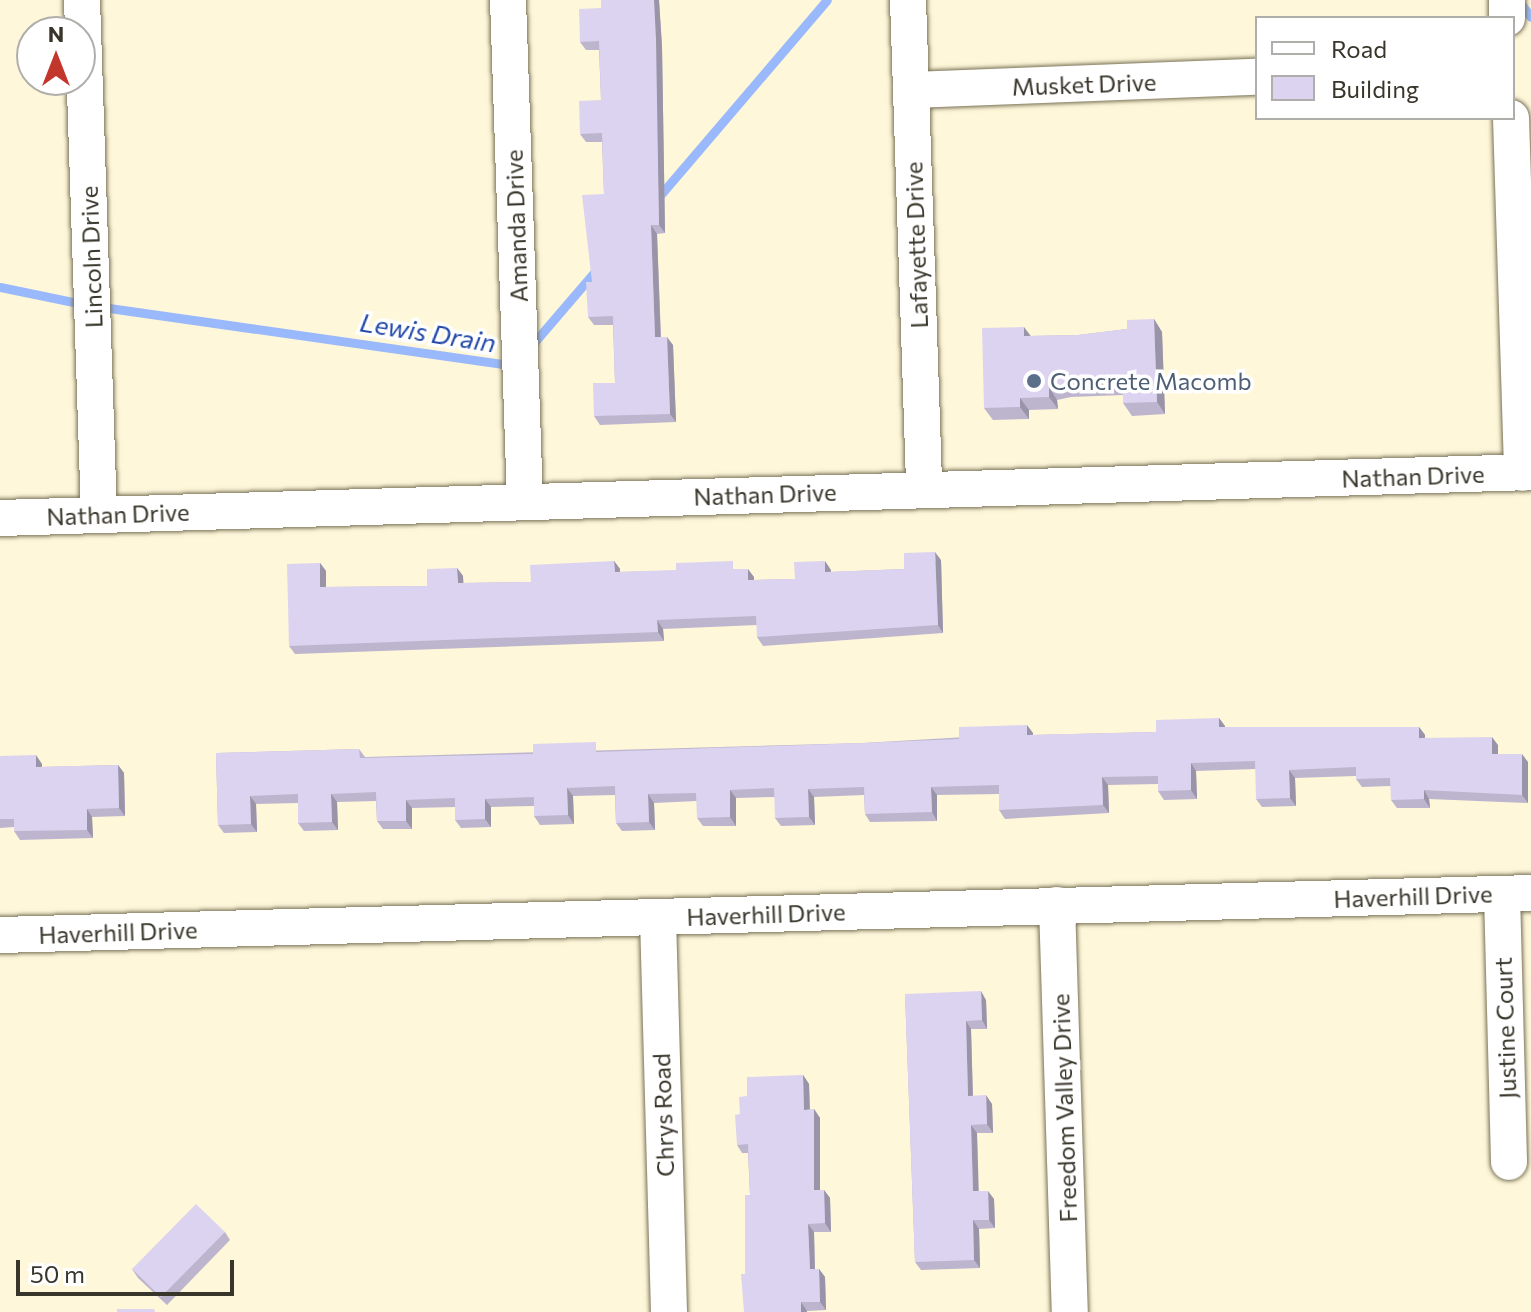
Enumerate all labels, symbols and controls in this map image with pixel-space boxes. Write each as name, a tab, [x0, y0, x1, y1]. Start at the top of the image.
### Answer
north arrow	[16, 16, 96, 96]
legend	[1255, 16, 1515, 120]
text: N	[48, 20, 64, 47]
text: Road	[1331, 34, 1387, 63]
street label: Musket Drive	[1011, 67, 1157, 101]
text: Building	[1331, 74, 1419, 103]
street label: Amanda Drive	[499, 149, 533, 303]
street label: Lafayette Drive	[899, 161, 933, 329]
street label: Lincoln Drive	[74, 185, 108, 329]
water label: Lewis Drain	[358, 306, 498, 358]
place label: Concrete Macomb	[1050, 367, 1252, 395]
marker: Concrete Macomb	[1025, 372, 1043, 390]
street label: Nathan Drive	[1341, 459, 1485, 493]
street label: Nathan Drive	[693, 477, 837, 511]
street label: Nathan Drive	[46, 497, 190, 531]
street label: Haverhill Drive	[1333, 879, 1493, 913]
street label: Haverhill Drive	[686, 897, 846, 931]
street label: Haverhill Drive	[38, 915, 198, 949]
street label: Justine Court	[1488, 957, 1522, 1099]
street label: Freedom Valley Drive	[1046, 993, 1082, 1223]
street label: Chrys Road	[646, 1053, 680, 1177]
scale bar	[20, 1244, 238, 1294]
text: 50 m	[30, 1259, 85, 1288]

